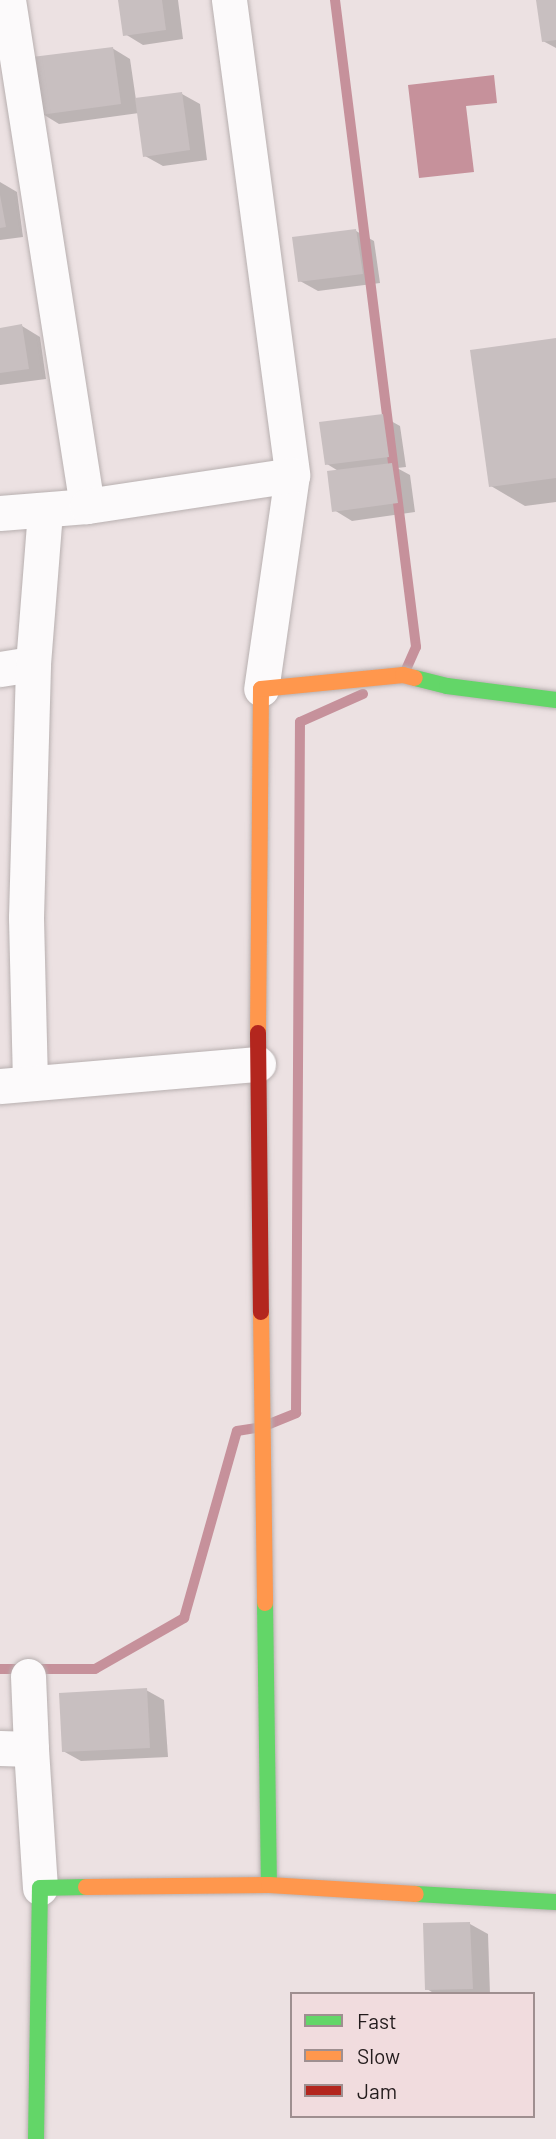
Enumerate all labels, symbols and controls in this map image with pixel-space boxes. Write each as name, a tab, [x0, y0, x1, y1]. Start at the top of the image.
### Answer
legend	[290, 1992, 535, 2118]
text: Fast	[357, 2008, 397, 2033]
text: Slow	[357, 2043, 400, 2068]
text: Jam	[357, 2078, 397, 2103]

